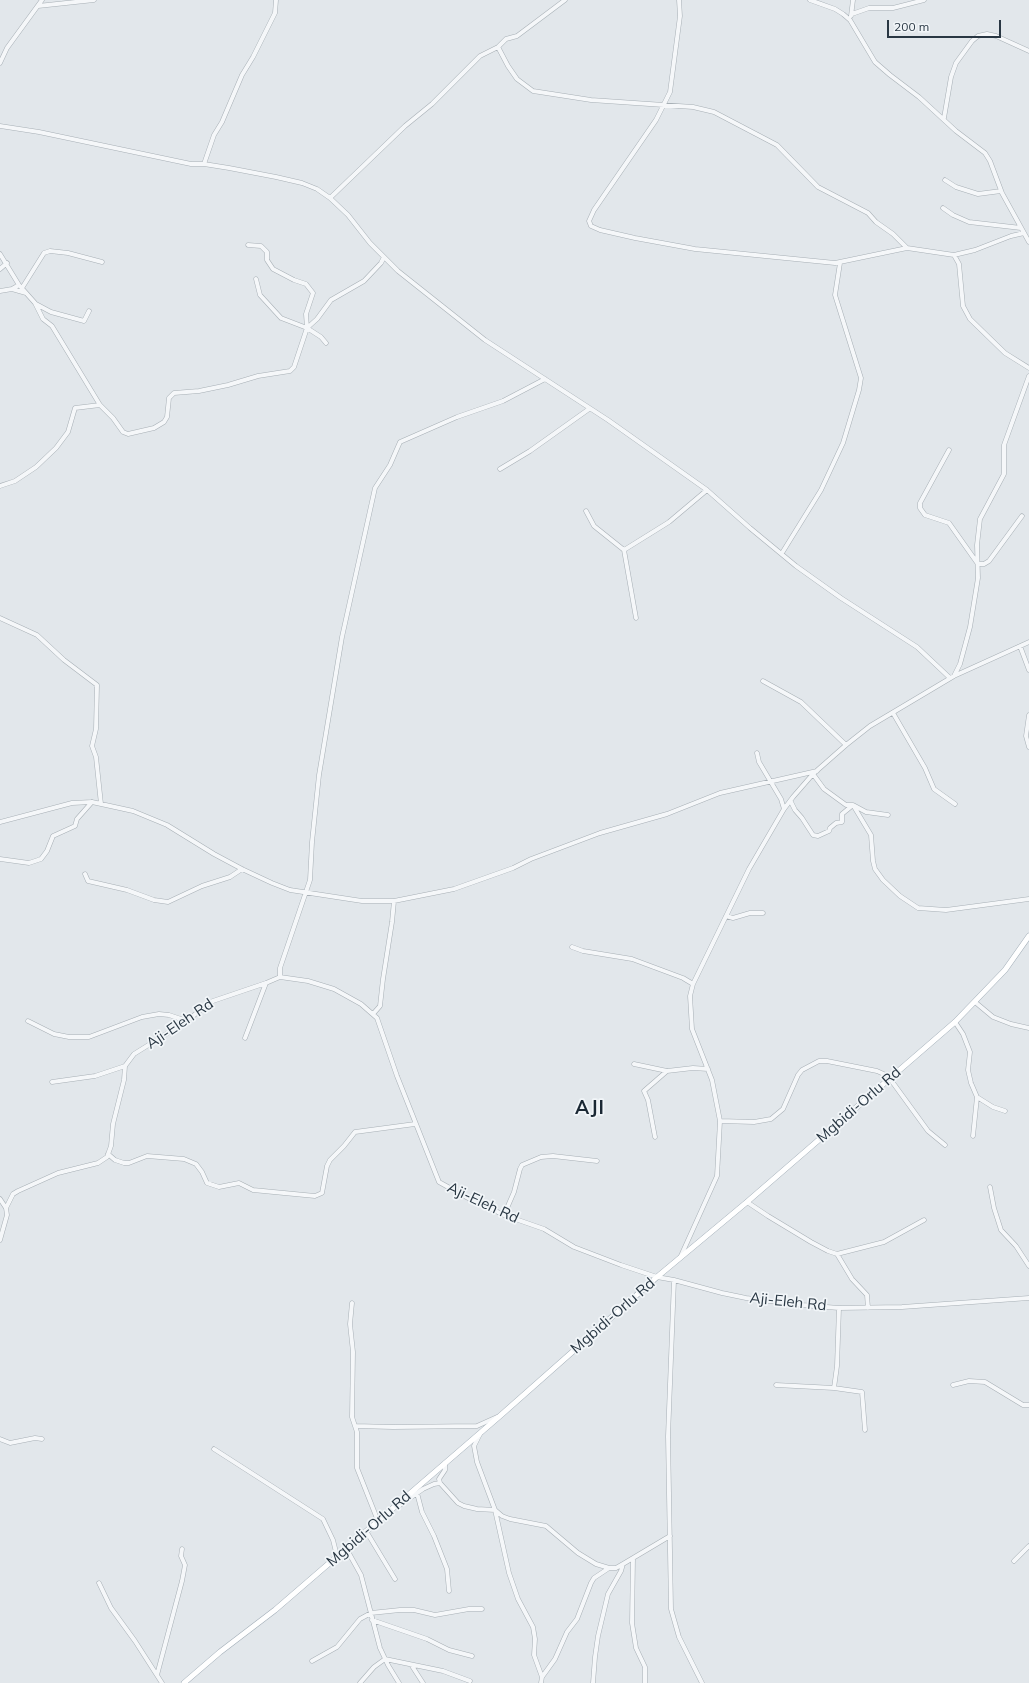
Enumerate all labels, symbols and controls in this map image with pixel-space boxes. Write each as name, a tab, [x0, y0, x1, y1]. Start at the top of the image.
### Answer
scale bar	[889, 12, 1003, 38]
text: 200 m	[894, 19, 929, 34]
street label: Aji-Eleh Rd	[143, 995, 217, 1053]
street label: Mgbidi-Orlu Rd	[813, 1063, 905, 1147]
district label: AJI	[575, 1097, 605, 1119]
street label: Aji-Eleh Rd	[444, 1179, 522, 1227]
street label: Mgbidi-Orlu Rd	[567, 1274, 659, 1358]
street label: Aji-Eleh Rd	[749, 1289, 827, 1315]
street label: Mgbidi-Orlu Rd	[323, 1487, 415, 1571]

